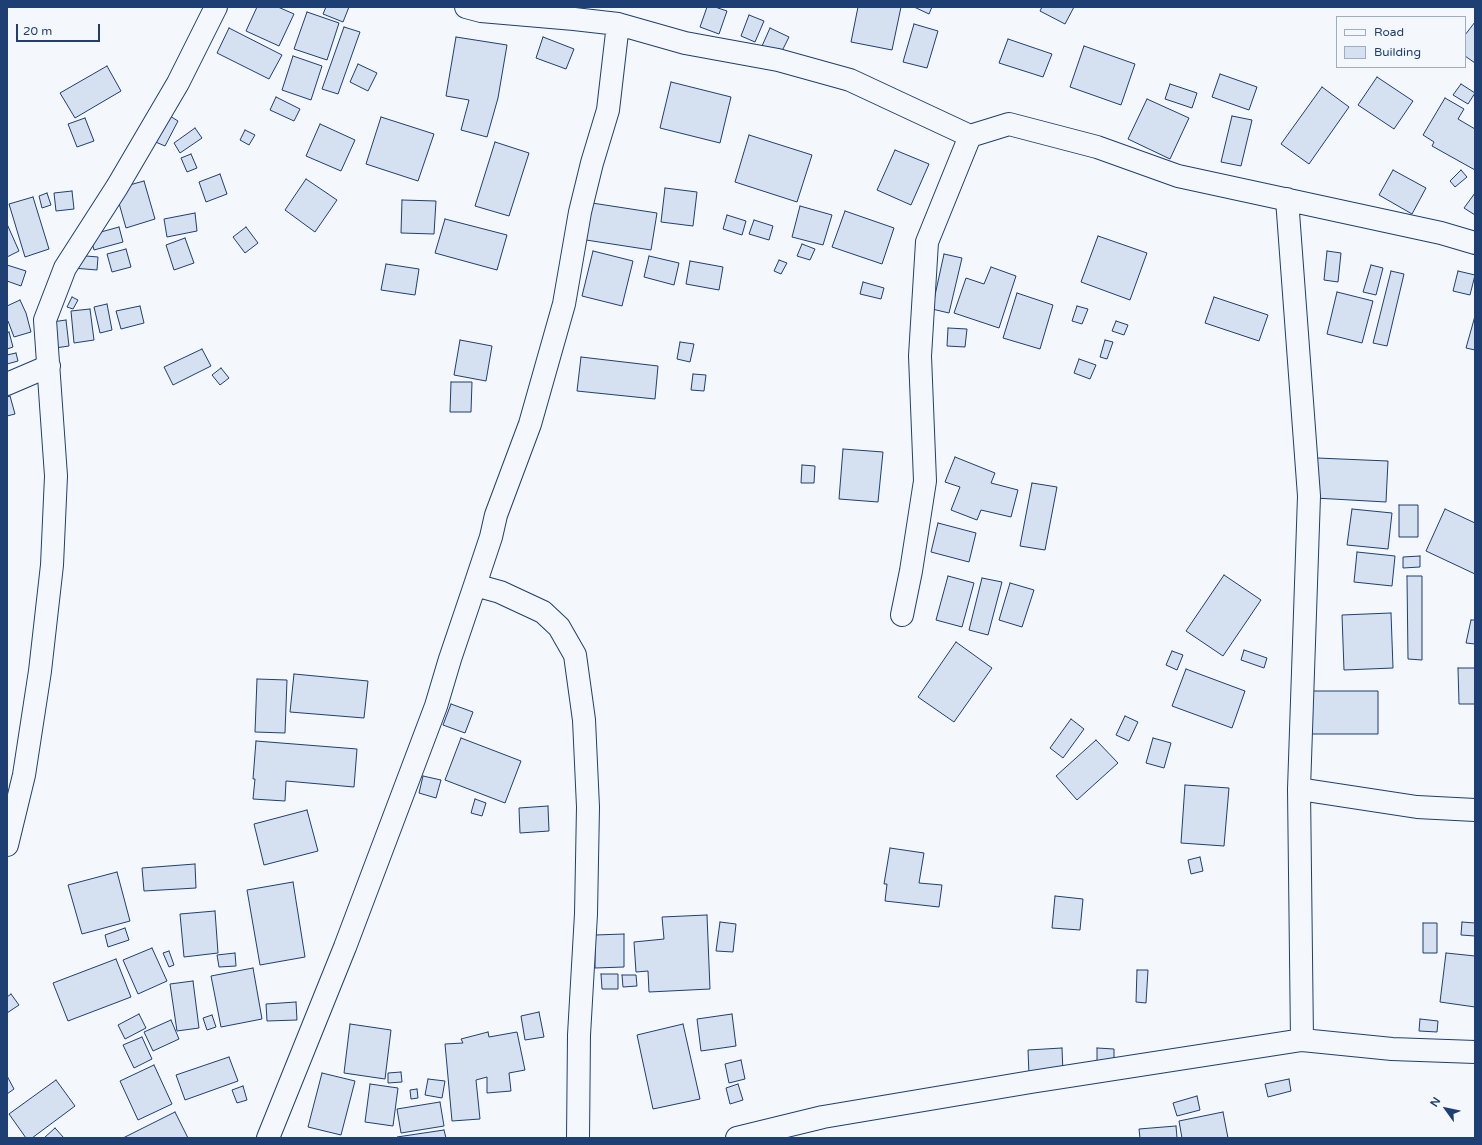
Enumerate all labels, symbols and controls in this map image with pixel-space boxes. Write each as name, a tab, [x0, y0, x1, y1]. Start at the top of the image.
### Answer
scale bar	[18, 16, 102, 42]
legend	[1336, 16, 1466, 68]
text: 20 m	[23, 24, 52, 38]
text: Road	[1374, 25, 1404, 39]
text: Building	[1374, 45, 1421, 59]
north arrow	[1426, 1089, 1466, 1129]
text: N	[1428, 1095, 1443, 1109]

